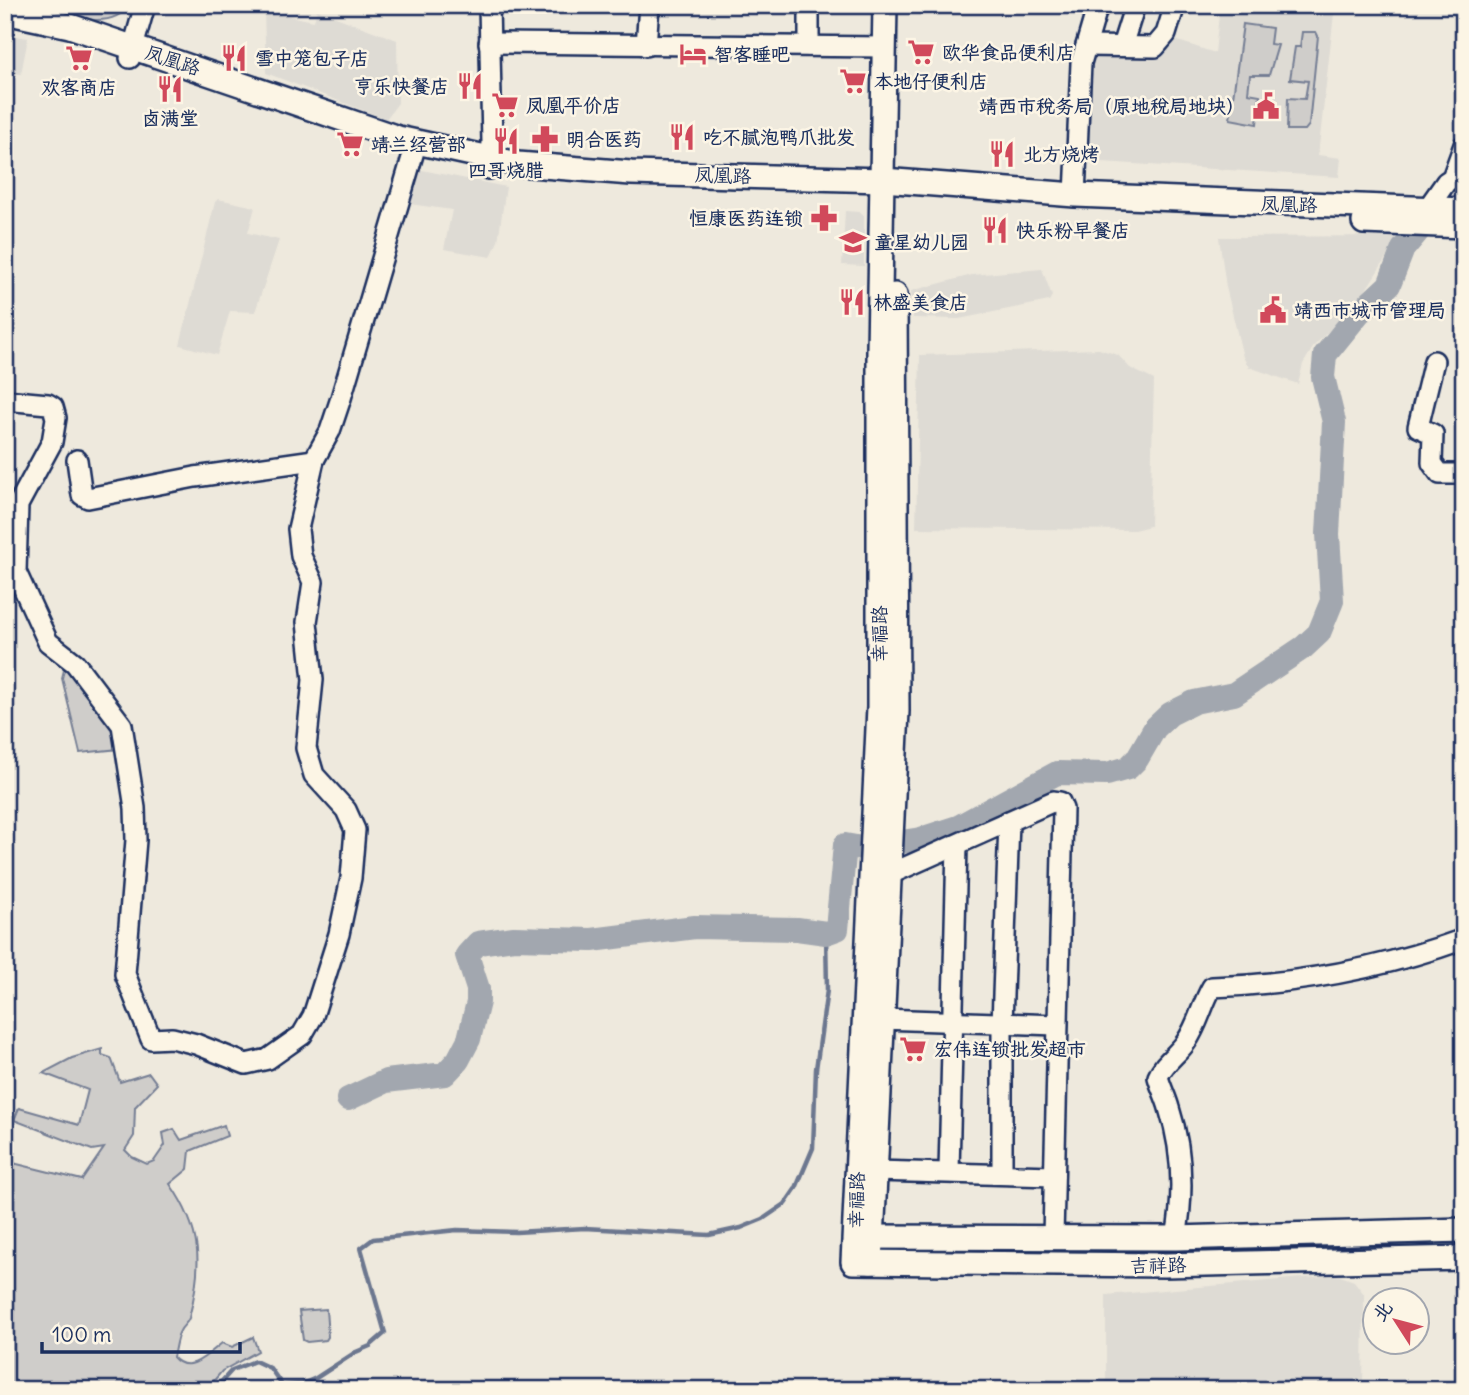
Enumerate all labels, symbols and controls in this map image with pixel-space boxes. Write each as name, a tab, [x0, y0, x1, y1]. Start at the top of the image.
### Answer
supermarket icon: 欧华食品便利店	[906, 37, 936, 67]
hotel icon: 智客睡吧	[678, 39, 708, 69]
street label: 凤凰路	[142, 40, 204, 80]
place label: 欧华食品便利店	[942, 40, 1075, 64]
place label: 智客睡吧	[714, 42, 790, 66]
supermarket icon: 欢客商店	[64, 43, 94, 73]
restaurant icon: 雪中笼包子店	[219, 43, 249, 73]
place label: 雪中笼包子店	[255, 46, 369, 70]
supermarket icon: 本地仔便利店	[838, 66, 868, 96]
place label: 本地仔便利店	[874, 69, 988, 93]
restaurant icon: 亨乐快餐店	[455, 71, 485, 101]
restaurant icon: 卤满堂	[155, 74, 185, 104]
place label: 亨乐快餐店	[354, 74, 449, 98]
place label: 欢客商店	[41, 75, 117, 99]
supermarket icon: 凤凰平价店	[490, 90, 520, 120]
public building icon: 靖西市税务局（原地税局地块）	[1251, 91, 1281, 121]
place label: 凤凰平价店	[526, 93, 621, 117]
place label: 靖西市税务局（原地税局地块）	[979, 94, 1245, 118]
place label: 卤满堂	[141, 106, 199, 130]
restaurant icon: 吃不腻泡鸭爪批发	[667, 122, 697, 152]
pharmacy icon: 明合医药	[530, 124, 560, 154]
place label: 吃不腻泡鸭爪批发	[703, 125, 855, 149]
restaurant icon: 四哥烧腊	[491, 126, 521, 156]
place label: 明合医药	[566, 127, 642, 151]
supermarket icon: 靖兰经营部	[335, 129, 365, 159]
place label: 靖兰经营部	[371, 132, 466, 156]
restaurant icon: 北方烧烤	[987, 139, 1017, 169]
place label: 北方烧烤	[1023, 142, 1099, 166]
place label: 四哥烧腊	[468, 158, 544, 182]
street label: 凤凰路	[694, 162, 752, 188]
street label: 凤凰路	[1260, 191, 1318, 217]
pharmacy icon: 恒康医药连锁	[809, 203, 839, 233]
place label: 恒康医药连锁	[689, 206, 803, 230]
restaurant icon: 快乐粉早餐店	[980, 215, 1010, 245]
place label: 快乐粉早餐店	[1016, 218, 1130, 242]
school or university icon: 童星幼儿园	[838, 227, 868, 257]
place label: 童星幼儿园	[874, 230, 969, 254]
restaurant icon: 林盛美食店	[837, 287, 867, 317]
place label: 林盛美食店	[873, 290, 968, 314]
public building icon: 靖西市城市管理局	[1258, 295, 1288, 325]
place label: 靖西市城市管理局	[1294, 298, 1446, 322]
street label: 幸福路	[867, 605, 891, 663]
supermarket icon: 宏伟连锁批发超市	[898, 1034, 928, 1064]
place label: 宏伟连锁批发超市	[934, 1037, 1086, 1061]
street label: 幸福路	[843, 1171, 869, 1229]
street label: 吉祥路	[1129, 1253, 1187, 1277]
north arrow	[1360, 1286, 1430, 1356]
text: 北	[1367, 1296, 1398, 1326]
scale bar	[42, 1311, 240, 1355]
text: 100 m	[52, 1321, 111, 1348]

